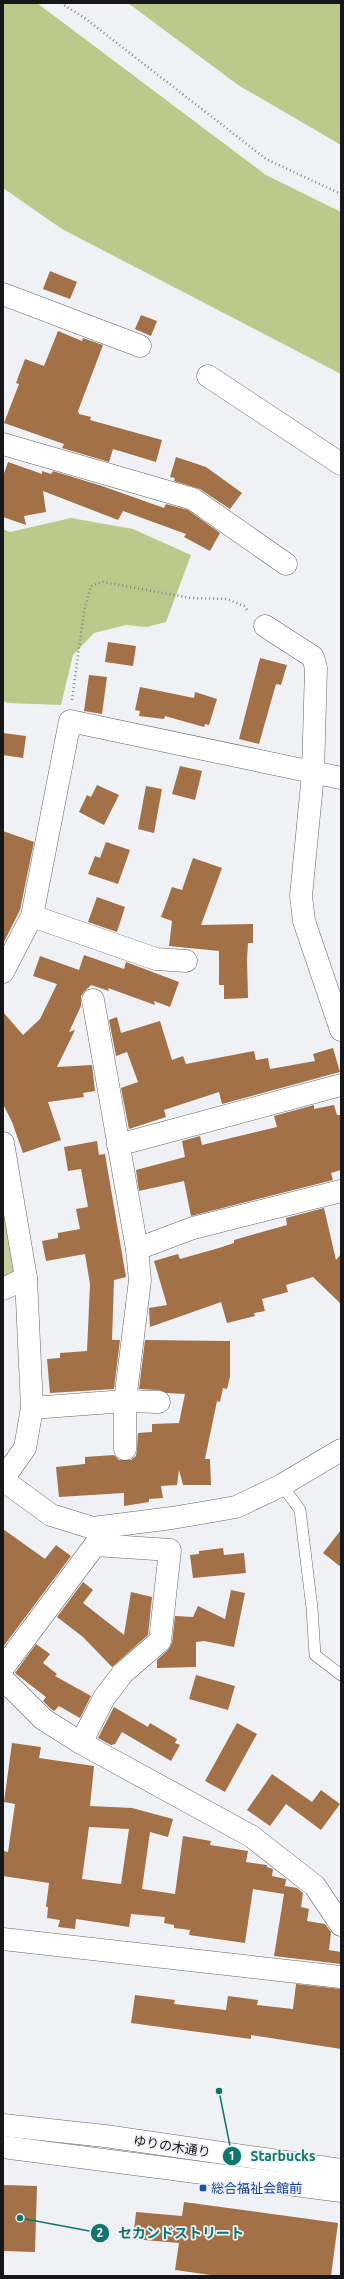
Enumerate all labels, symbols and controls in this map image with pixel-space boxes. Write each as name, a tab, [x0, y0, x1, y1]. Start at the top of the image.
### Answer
street label: ゆりの木通り	[132, 2133, 212, 2159]
callout: Starbucks	[222, 2143, 323, 2169]
text: Starbucks	[250, 2148, 316, 2164]
text: 1	[229, 2149, 235, 2162]
place label: 総合福祉会館前	[211, 2181, 302, 2195]
marker: 総合福祉会館前	[198, 2183, 208, 2193]
callout: セカンドストリート	[90, 2220, 252, 2246]
text: セカンドストリート	[118, 2225, 244, 2241]
text: 2	[97, 2226, 104, 2239]

